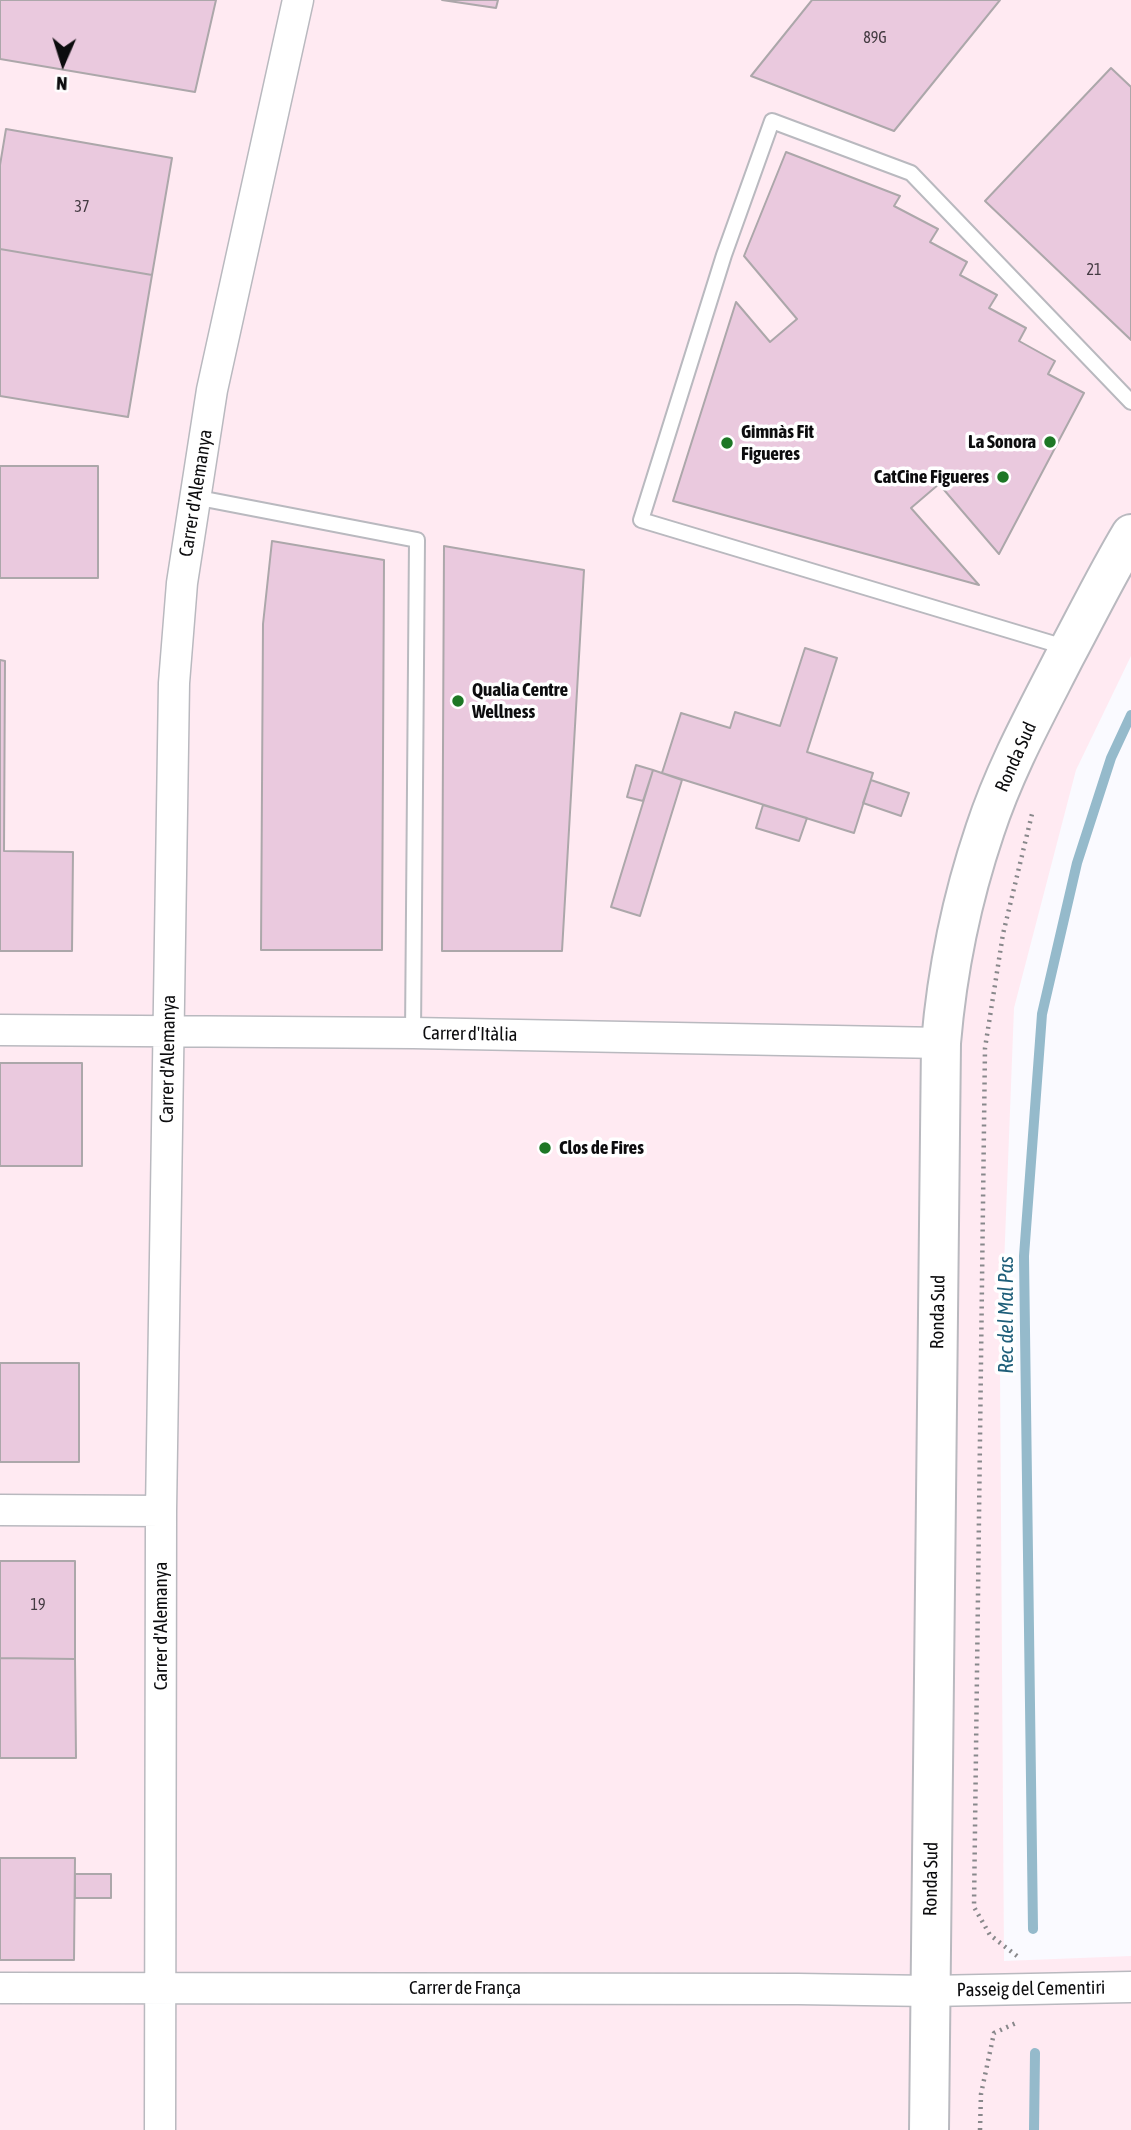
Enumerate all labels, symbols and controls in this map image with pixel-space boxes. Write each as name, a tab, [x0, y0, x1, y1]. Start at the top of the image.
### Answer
north arrow	[28, 28, 98, 98]
house number: 89G	[863, 28, 887, 48]
text: N	[56, 73, 68, 95]
house number: 37	[74, 197, 90, 217]
house number: 21	[1086, 260, 1102, 280]
place label: Gimnàs Fit Figueres	[741, 421, 814, 465]
street label: Carrer d'Alemanya	[175, 428, 217, 558]
place label: La Sonora	[968, 431, 1036, 453]
marker: La Sonora	[1042, 434, 1058, 450]
marker: Gimnàs Fit Figueres	[719, 435, 735, 451]
place label: CatCine Figueres	[874, 466, 989, 488]
marker: CatCine Figueres	[995, 469, 1011, 485]
place label: Qualia Centre Wellness	[472, 679, 568, 723]
marker: Qualia Centre Wellness	[450, 693, 466, 709]
street label: Ronda Sud	[990, 718, 1042, 796]
street label: Carrer d'Alemanya	[155, 995, 181, 1123]
street label: Carrer d'Itàlia	[422, 1022, 518, 1046]
place label: Clos de Fires	[559, 1137, 644, 1159]
marker: Clos de Fires	[537, 1140, 553, 1156]
water label: Rec del Mal Pas	[993, 1256, 1019, 1374]
street label: Ronda Sud	[926, 1275, 950, 1349]
street label: Carrer d'Alemanya	[150, 1562, 172, 1690]
house number: 19	[30, 1595, 46, 1615]
street label: Ronda Sud	[919, 1842, 943, 1916]
street label: Passeig del Cementiri	[956, 1976, 1106, 2002]
street label: Carrer de França	[409, 1977, 521, 1999]

